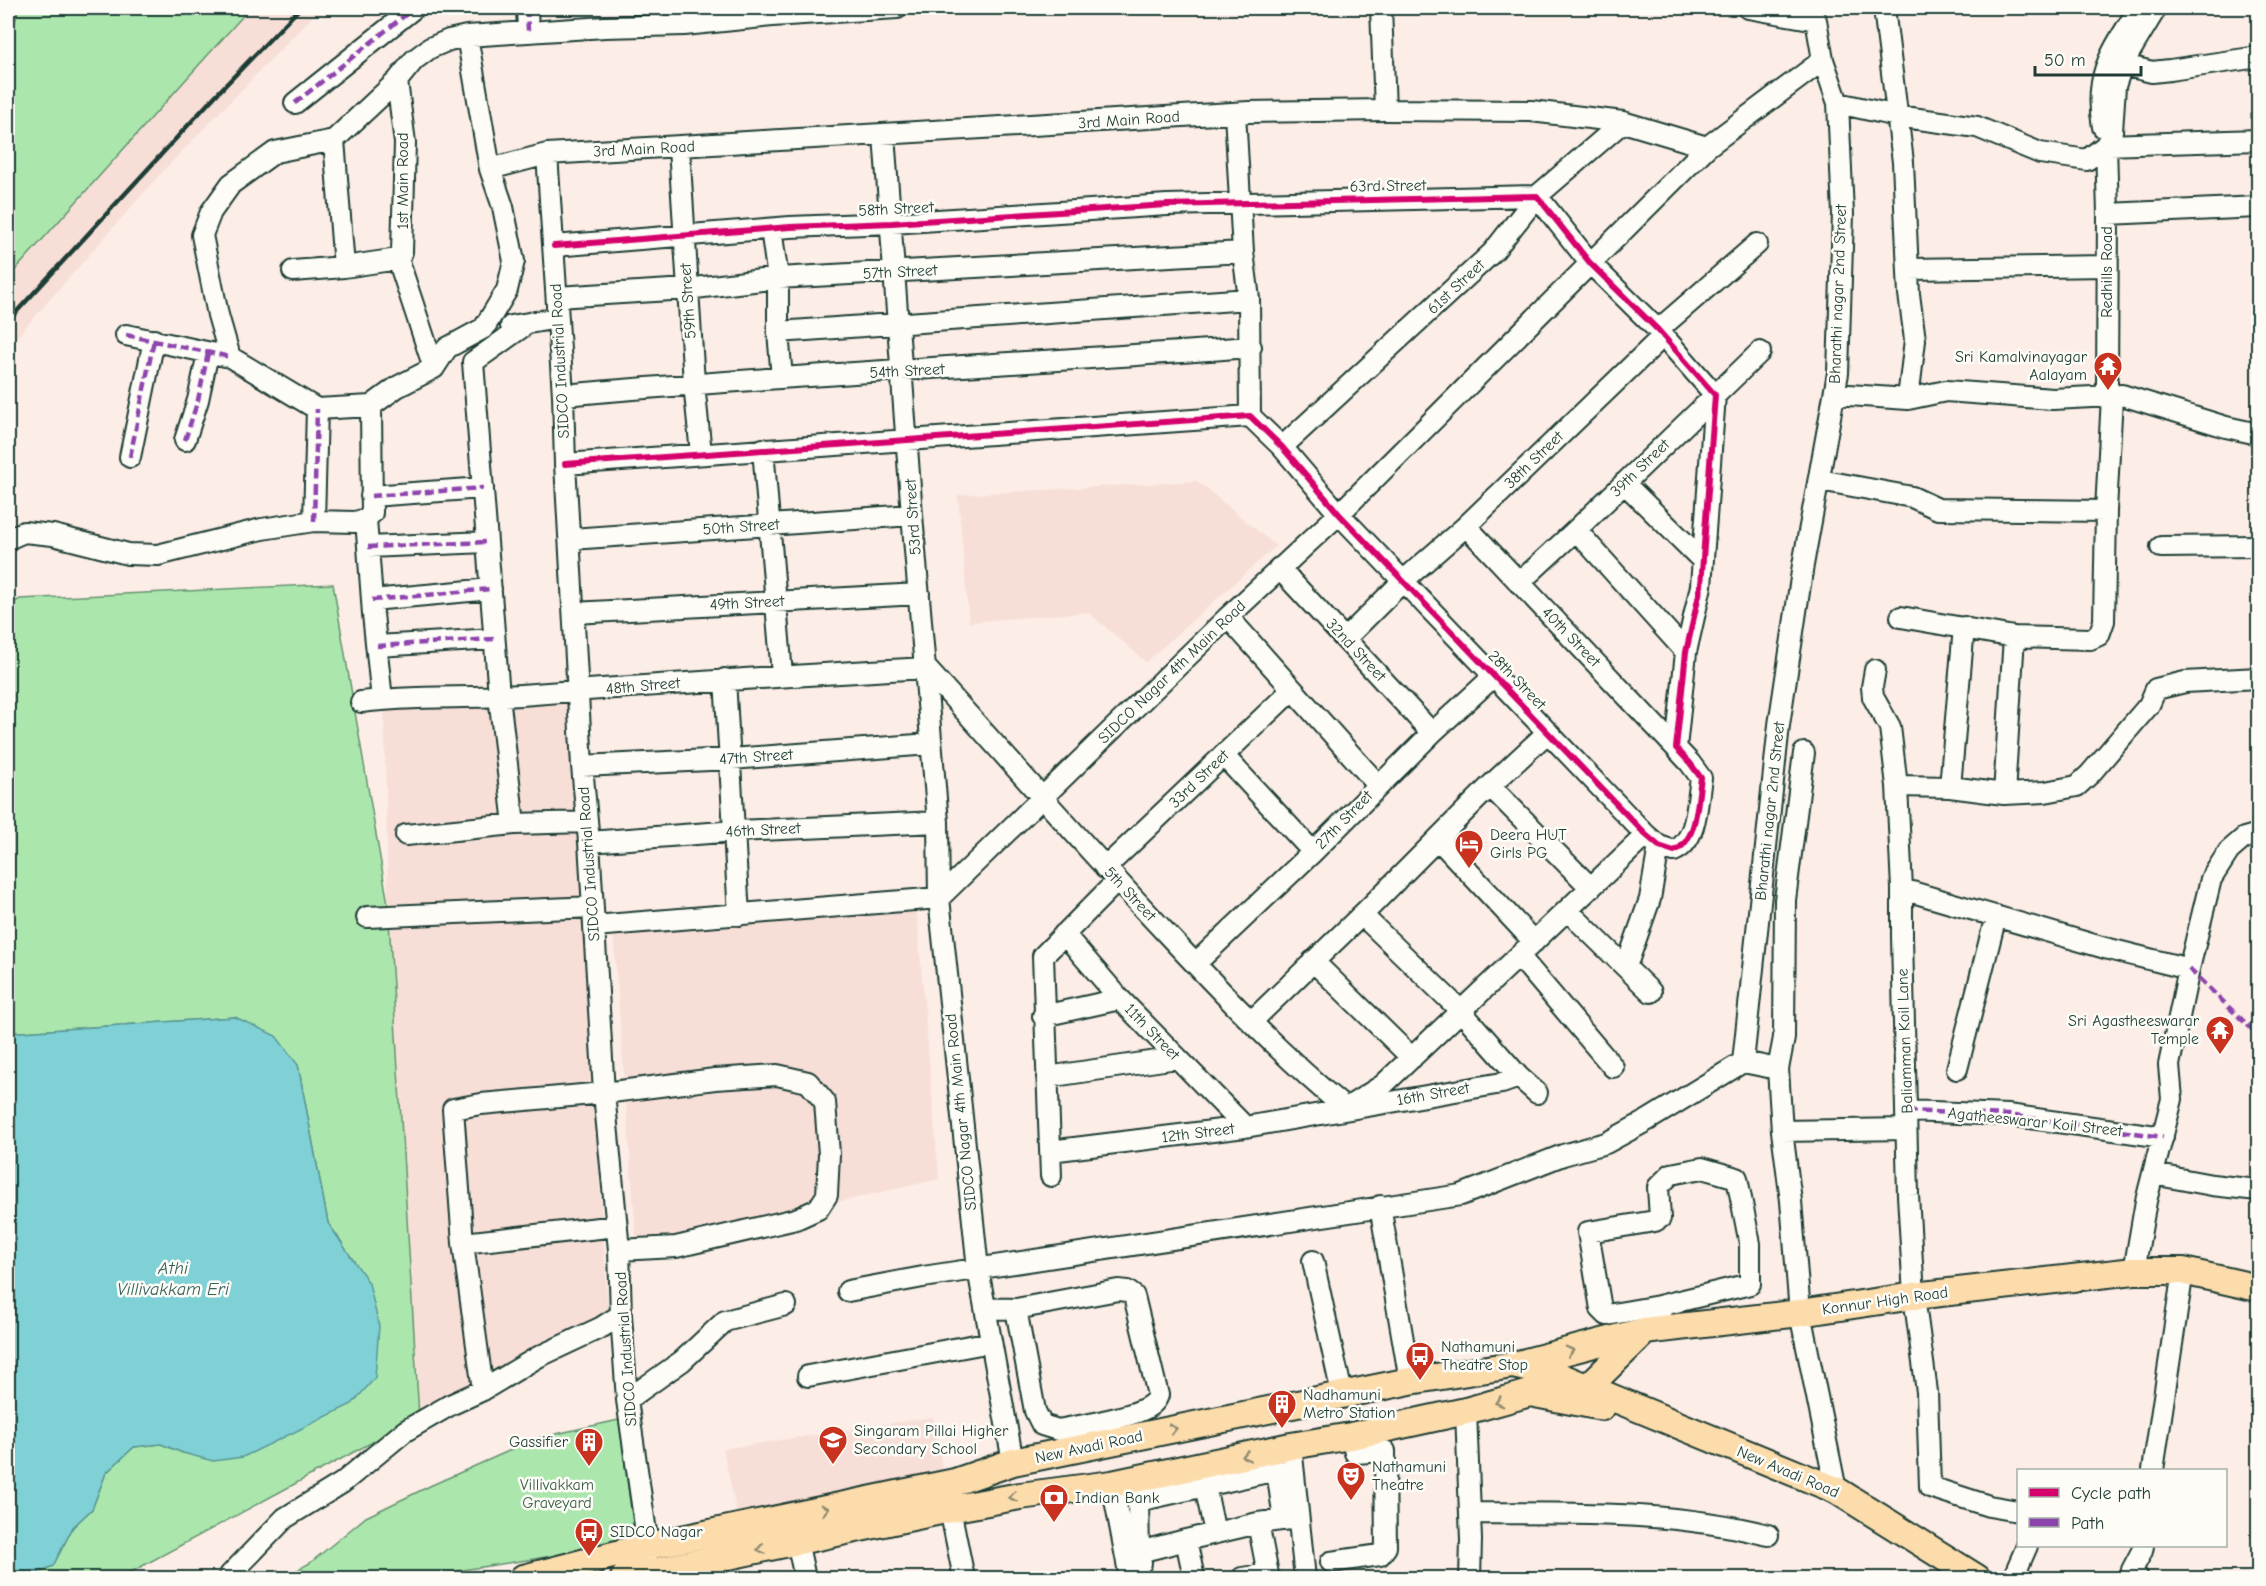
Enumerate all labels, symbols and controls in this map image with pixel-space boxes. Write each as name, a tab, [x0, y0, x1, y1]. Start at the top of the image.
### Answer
scale bar	[2035, 39, 2142, 77]
text: 50 m	[2044, 50, 2086, 71]
street label: 3rd Main Road	[1078, 107, 1180, 133]
street label: 1st Main Road	[394, 133, 412, 229]
street label: 3rd Main Road	[593, 137, 695, 161]
street label: 63rd Street	[1350, 176, 1427, 196]
street label: 58th Street	[858, 198, 935, 220]
street label: Bharathi nagar 2nd Street	[1826, 203, 1850, 384]
street label: Redhills Road	[2098, 226, 2116, 318]
street label: 61st Street	[1424, 256, 1489, 318]
street label: 57th Street	[862, 261, 938, 283]
street label: 59th Street	[676, 262, 700, 339]
street label: SIDCO Industrial Road	[547, 283, 573, 439]
place label: Sri Kamalvinayagar Aalayam	[1955, 348, 2088, 384]
temple icon: Sri Kamalvinayagar Aalayam	[2092, 350, 2124, 392]
street label: 54th Street	[869, 360, 945, 382]
street label: 38th Street	[1501, 427, 1567, 492]
street label: 39th Street	[1607, 435, 1674, 501]
street label: 53rd Street	[901, 478, 925, 556]
street label: 50th Street	[702, 515, 780, 539]
street label: 49th Street	[709, 592, 785, 614]
street label: SIDCO Nagar 4th Main Road	[1094, 597, 1250, 747]
street label: 40th Street	[1538, 603, 1604, 671]
street label: 32nd Street	[1322, 615, 1390, 685]
street label: 28th Street	[1484, 647, 1550, 714]
street label: 48th Street	[605, 674, 681, 698]
street label: Bharathi nagar 2nd Street	[1752, 720, 1788, 901]
street label: 47th Street	[719, 745, 794, 769]
street label: 33rd Street	[1165, 746, 1233, 812]
street label: SIDCO Industrial Road	[575, 786, 603, 942]
street label: 27th Street	[1312, 787, 1377, 853]
street label: 46th Street	[725, 819, 801, 841]
place label: Deera HUT Girls PG	[1490, 826, 1567, 862]
hotel icon: Deera HUT Girls PG	[1453, 828, 1485, 870]
street label: 5th Street	[1100, 863, 1160, 925]
street label: Baliamman Koil Lane	[1893, 968, 1917, 1114]
street label: 11th Street	[1121, 1000, 1184, 1064]
place label: Sri Agastheeswarar Temple	[2068, 1012, 2200, 1048]
street label: SIDCO Nagar 4th Main Road	[942, 1013, 980, 1211]
temple icon: Sri Agastheeswarar Temple	[2204, 1014, 2236, 1056]
street label: 16th Street	[1395, 1079, 1471, 1109]
street label: Agatheeswarar Koil Street	[1947, 1104, 2124, 1140]
street label: 12th Street	[1161, 1120, 1236, 1146]
water label: Athi Villivakkam Eri	[117, 1258, 230, 1300]
street label: SIDCO Industrial Road	[612, 1271, 640, 1427]
street label: Konnur High Road	[1821, 1283, 1949, 1319]
place label: Nathamuni Theatre Stop	[1441, 1338, 1528, 1374]
bus stop icon: Nathamuni Theatre Stop	[1404, 1340, 1436, 1382]
one-way arrow	[1565, 1345, 1575, 1358]
place label: Nadhamuni Metro Station	[1303, 1386, 1396, 1422]
building icon: Nadhamuni Metro Station	[1266, 1388, 1298, 1430]
one-way arrow	[1494, 1395, 1505, 1407]
place label: Singaram Pillai Higher Secondary School	[854, 1422, 1009, 1458]
school or university icon: Singaram Pillai Higher Secondary School	[817, 1424, 849, 1466]
one-way arrow	[1168, 1424, 1178, 1437]
building icon: Gassifier	[573, 1426, 605, 1468]
street label: New Avadi Road	[1034, 1427, 1144, 1467]
place label: Gassifier	[509, 1433, 569, 1451]
street label: New Avadi Road	[1734, 1442, 1842, 1502]
one-way arrow	[1242, 1448, 1252, 1461]
place label: Nathamuni Theatre	[1372, 1458, 1446, 1494]
theatre icon: Nathamuni Theatre	[1335, 1460, 1367, 1502]
legend	[2017, 1469, 2227, 1547]
park label: Villivakkam Graveyard	[520, 1476, 594, 1512]
bank icon: Indian Bank	[1038, 1482, 1070, 1524]
text: Cycle path	[2071, 1483, 2151, 1504]
place label: Indian Bank	[1075, 1489, 1160, 1507]
one-way arrow	[1009, 1490, 1019, 1503]
one-way arrow	[820, 1503, 830, 1516]
text: Path	[2071, 1513, 2104, 1534]
bus stop icon: SIDCO Nagar	[573, 1516, 605, 1558]
place label: SIDCO Nagar	[610, 1523, 703, 1541]
one-way arrow	[756, 1542, 766, 1555]

